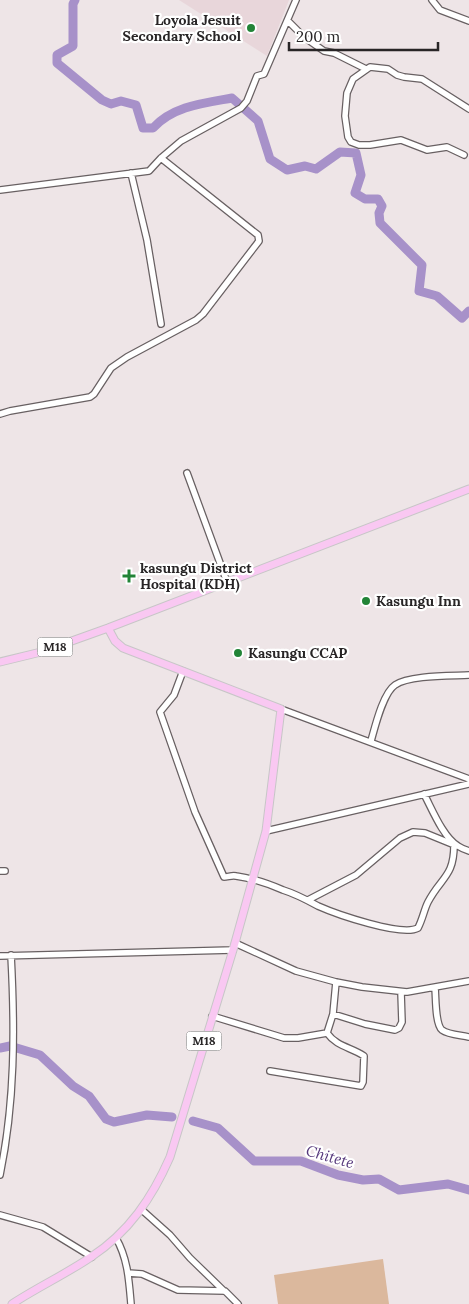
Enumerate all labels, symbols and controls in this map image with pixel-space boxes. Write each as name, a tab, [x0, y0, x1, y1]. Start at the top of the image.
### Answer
place label: Loyola Jesuit Secondary School	[123, 11, 242, 45]
scale bar	[289, 20, 438, 52]
marker: Loyola Jesuit Secondary School	[245, 22, 257, 34]
text: 200 m	[296, 27, 340, 46]
place label: kasungu District Hospital (KDH)	[140, 559, 252, 593]
marker: kasungu District Hospital (KDH)	[122, 569, 136, 583]
place label: Kasungu Inn	[376, 592, 461, 610]
marker: Kasungu Inn	[360, 595, 372, 607]
road number: M18	[38, 638, 72, 656]
place label: Kasungu CCAP	[248, 644, 347, 662]
marker: Kasungu CCAP	[232, 647, 244, 659]
road number: M18	[186, 1032, 222, 1050]
water label: Chitete	[304, 1141, 356, 1172]

